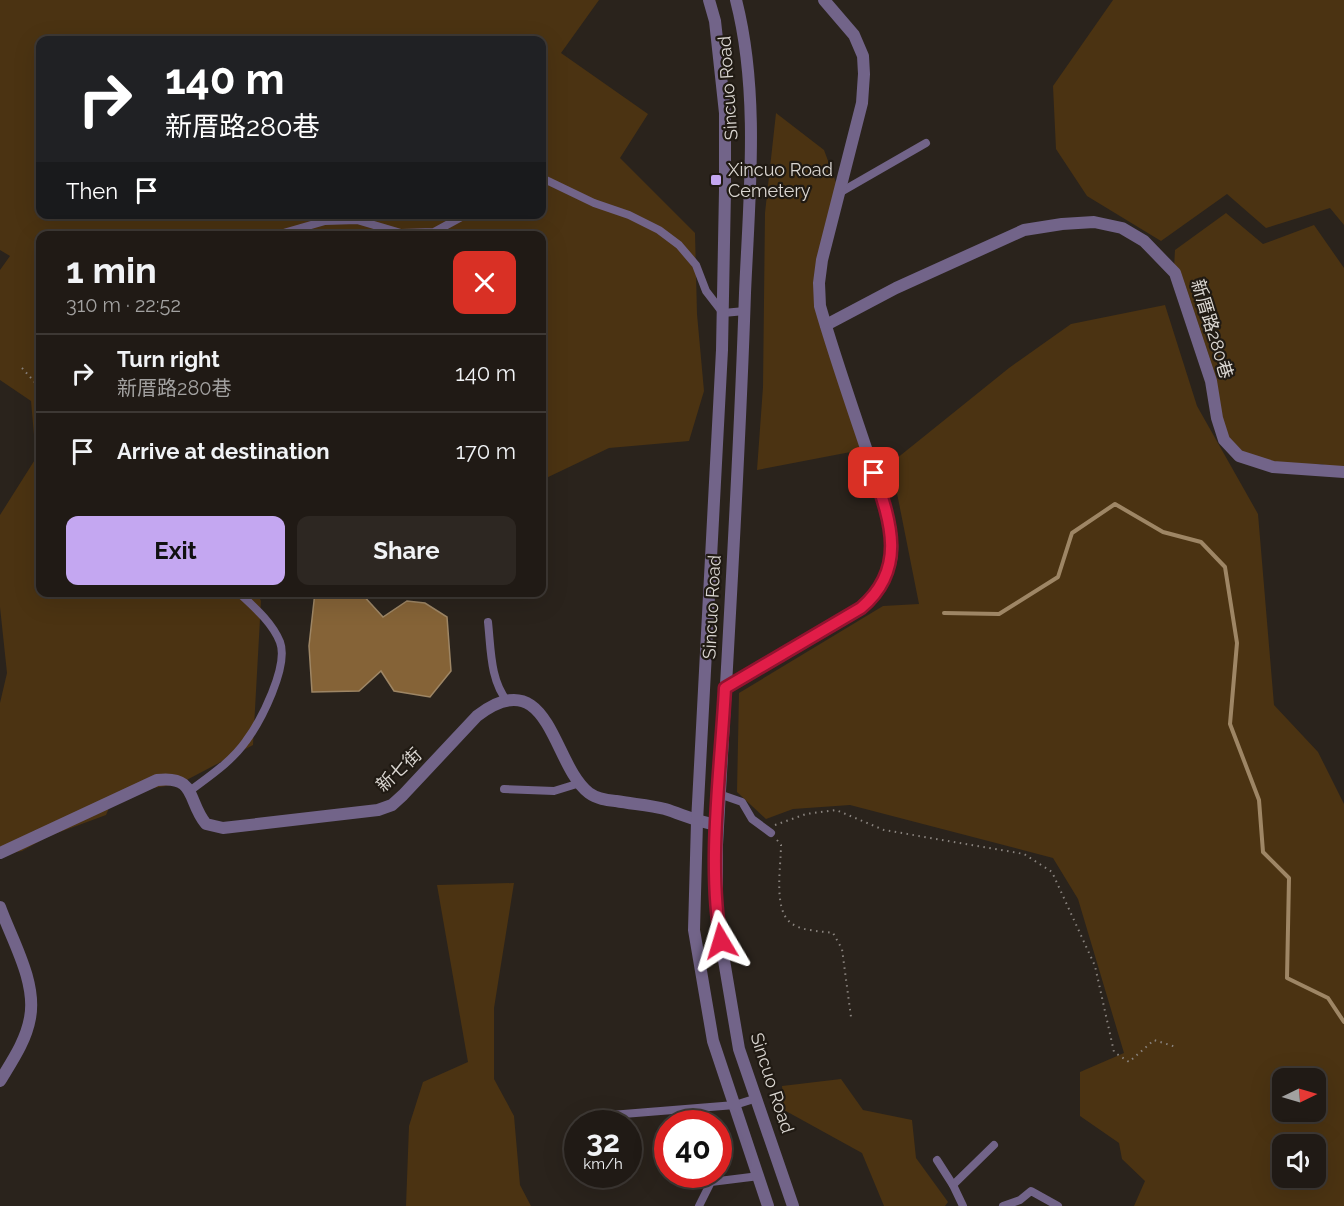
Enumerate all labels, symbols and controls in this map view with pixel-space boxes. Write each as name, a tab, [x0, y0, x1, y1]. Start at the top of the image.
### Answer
street label: Sincuo Road	[713, 35, 742, 141]
text: 140 m	[165, 55, 285, 104]
icon: right	[66, 60, 144, 138]
text: 新厝路280巷	[165, 111, 320, 142]
place label: Xincuo Road Cemetery	[728, 159, 833, 201]
marker: Xincuo Road Cemetery	[709, 173, 723, 187]
icon: arrive	[130, 174, 163, 207]
text: Then	[66, 178, 118, 204]
text: 1 min	[66, 249, 157, 291]
button: close	[453, 251, 516, 314]
street label: 新厝路280巷	[1187, 276, 1238, 381]
text: 310 m · 22:52	[66, 293, 181, 317]
text: Turn right	[117, 346, 220, 372]
icon: right	[66, 357, 99, 390]
text: 140 m	[455, 360, 516, 386]
text: 新厝路280巷	[117, 376, 232, 400]
icon: arrive	[66, 435, 99, 468]
text: Arrive at destination	[117, 438, 330, 464]
text: 170 m	[456, 438, 516, 464]
pin	[848, 447, 899, 498]
icon: arrive	[857, 456, 890, 489]
button: Exit	[66, 516, 285, 585]
button: Share	[297, 516, 516, 585]
street label: Sincuo Road	[698, 554, 725, 660]
street label: 新七街	[372, 744, 426, 796]
position arrow	[689, 909, 753, 973]
street label: Sincuo Road	[746, 1030, 799, 1136]
north arrow	[1272, 1068, 1326, 1122]
map controls	[1272, 1068, 1326, 1188]
speed limit sign: 40	[654, 1110, 732, 1188]
text: 32	[586, 1124, 620, 1159]
button: sound	[1272, 1134, 1326, 1188]
text: km/h	[583, 1155, 623, 1173]

